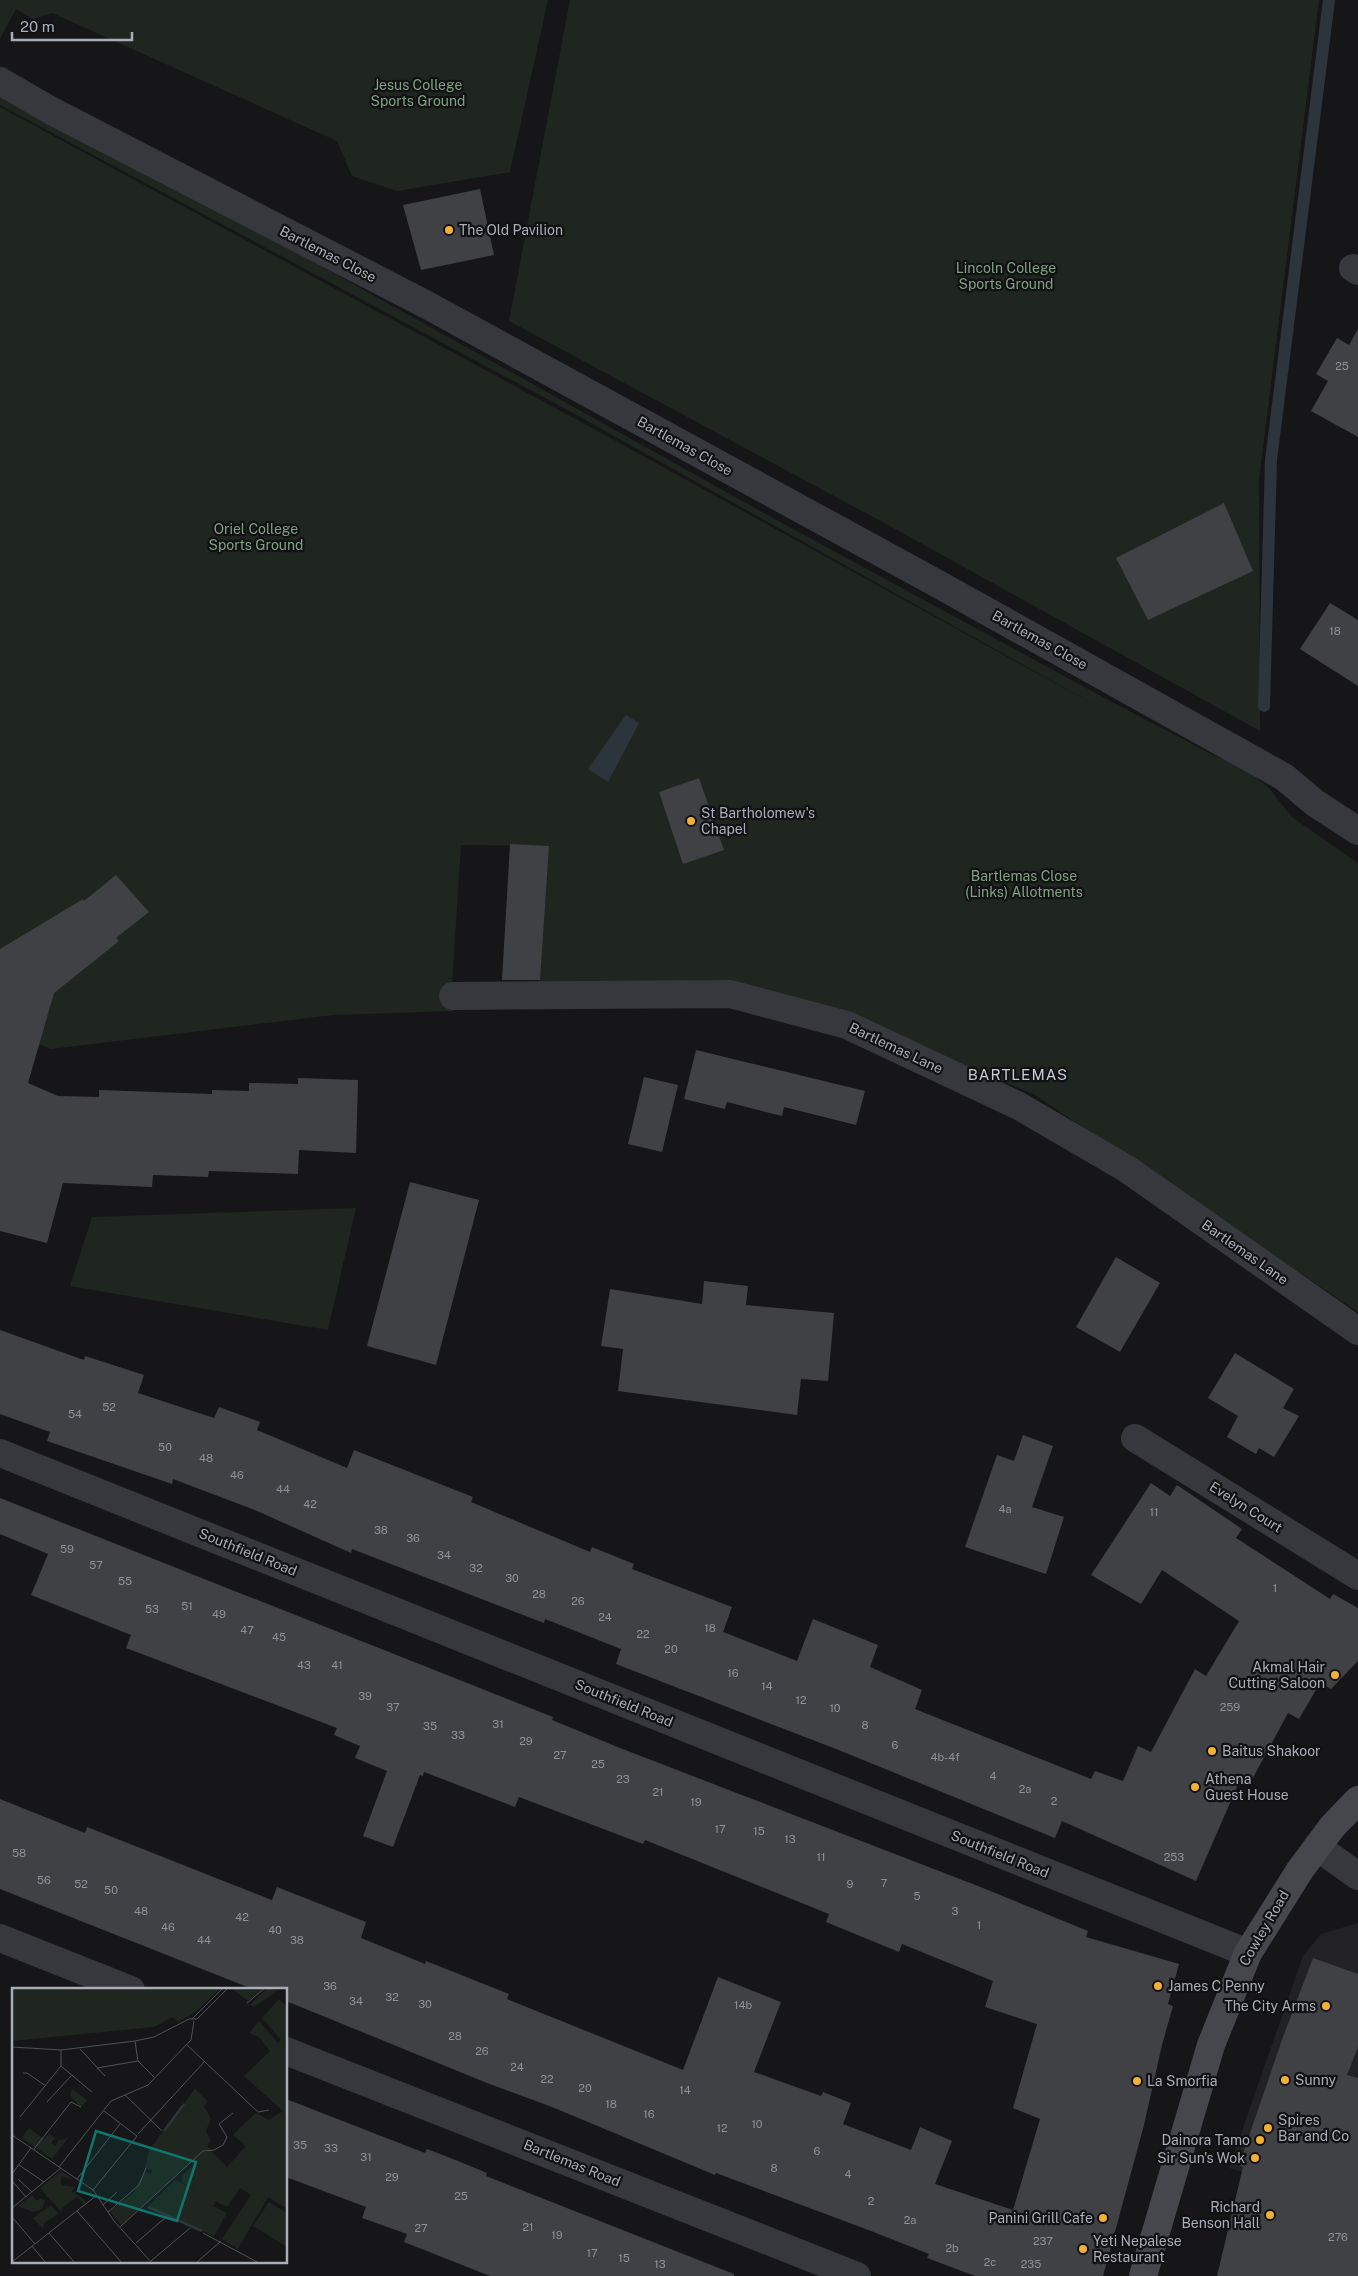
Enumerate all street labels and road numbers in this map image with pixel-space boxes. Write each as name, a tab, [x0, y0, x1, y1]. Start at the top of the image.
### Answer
street label: Bartlemas Close	[277, 223, 379, 285]
street label: Bartlemas Close	[635, 413, 735, 479]
street label: Bartlemas Close	[990, 607, 1090, 673]
street label: Bartlemas Lane	[847, 1019, 945, 1077]
street label: Bartlemas Lane	[1199, 1216, 1291, 1288]
street label: Evelyn Court	[1207, 1478, 1285, 1536]
street label: Southfield Road	[197, 1525, 299, 1579]
street label: Southfield Road	[573, 1676, 675, 1730]
street label: Southfield Road	[949, 1827, 1051, 1881]
street label: Cowley Road	[1236, 1888, 1292, 1968]
street label: Bartlemas Road	[521, 2136, 623, 2190]

